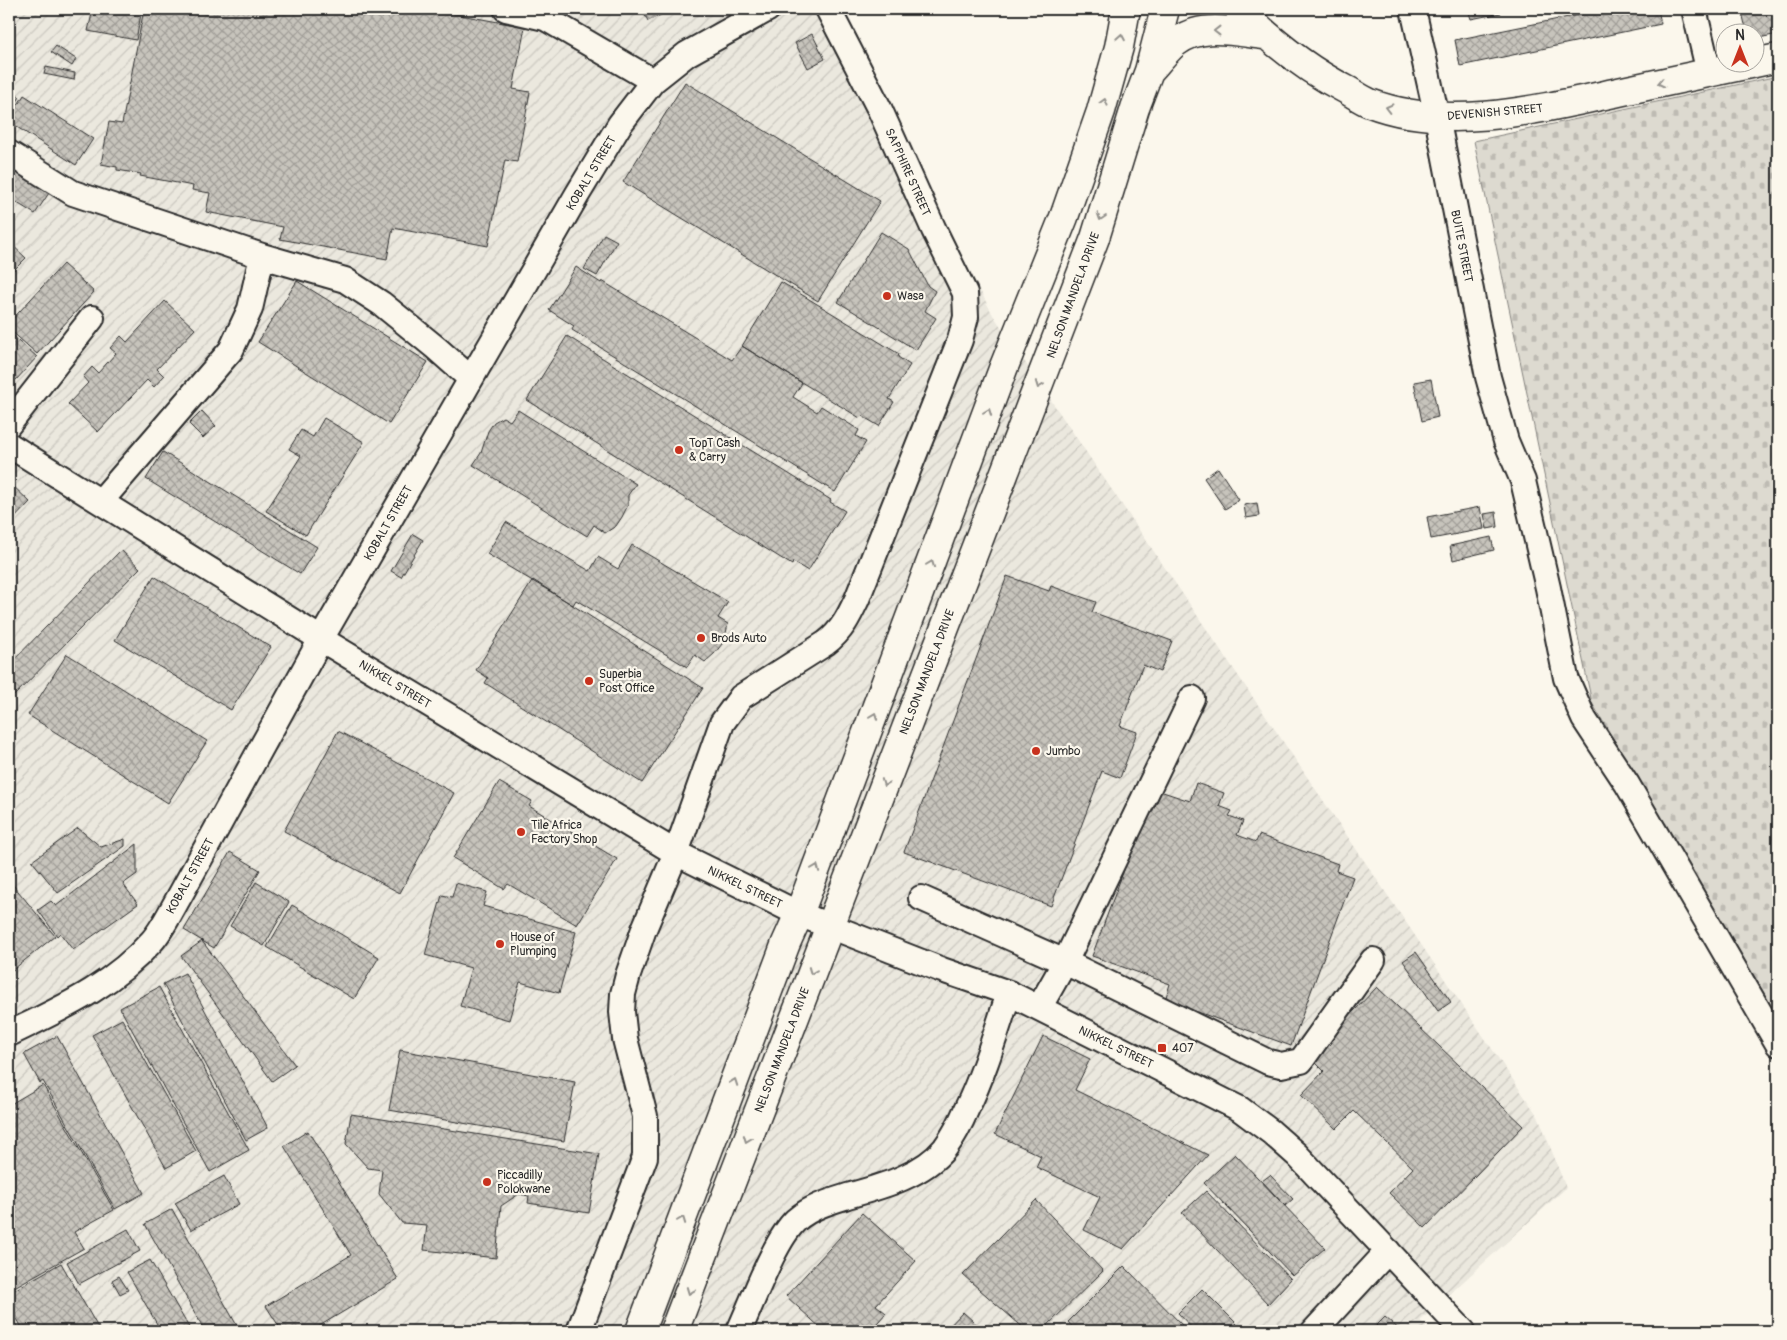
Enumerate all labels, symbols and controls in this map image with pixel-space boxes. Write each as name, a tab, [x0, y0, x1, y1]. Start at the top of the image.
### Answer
north arrow	[1714, 22, 1764, 72]
one-way arrow	[1213, 26, 1220, 36]
text: N	[1735, 27, 1745, 44]
one-way arrow	[1115, 32, 1125, 41]
one-way arrow	[1657, 78, 1666, 88]
one-way arrow	[1098, 99, 1108, 107]
street label: DEVENISH STREET	[1447, 101, 1544, 124]
one-way arrow	[1386, 103, 1394, 113]
street label: SAPPHIRE STREET	[881, 126, 934, 219]
street label: KOBALT STREET	[563, 133, 620, 213]
street label: BUITE STREET	[1447, 209, 1476, 284]
one-way arrow	[1097, 212, 1107, 220]
street label: NELSON MANDELA DRIVE	[1044, 230, 1103, 360]
place label: Wasa	[897, 289, 924, 304]
marker: Wasa	[881, 290, 893, 302]
one-way arrow	[1035, 381, 1045, 389]
one-way arrow	[982, 408, 992, 416]
place label: TopT Cash & Carry	[689, 436, 740, 465]
marker: TopT Cash & Carry	[673, 444, 685, 456]
street label: KOBALT STREET	[361, 483, 416, 563]
one-way arrow	[925, 560, 935, 568]
street label: NELSON MANDELA DRIVE	[897, 607, 958, 737]
place label: Brods Auto	[711, 631, 767, 646]
marker: Brods Auto	[695, 632, 707, 644]
street label: NIKKEL STREET	[356, 657, 434, 712]
place label: Superbia Post Office	[599, 667, 655, 696]
marker: Superbia Post Office	[583, 675, 595, 687]
one-way arrow	[867, 712, 878, 721]
place label: Jumbo	[1046, 744, 1081, 759]
marker: Jumbo	[1030, 745, 1042, 757]
one-way arrow	[881, 778, 891, 787]
place label: Tile Africa Factory Shop	[531, 818, 598, 847]
marker: Tile Africa Factory Shop	[515, 826, 527, 838]
street label: KOBALT STREET	[163, 835, 218, 917]
street label: NIKKEL STREET	[705, 863, 785, 912]
one-way arrow	[810, 864, 820, 873]
place label: House of Plumping	[510, 930, 556, 959]
marker: House of Plumping	[494, 938, 506, 950]
one-way arrow	[808, 967, 818, 975]
street label: NELSON MANDELA DRIVE	[752, 985, 813, 1115]
street label: NIKKEL STREET	[1076, 1023, 1156, 1072]
place label: 407	[1172, 1041, 1194, 1056]
marker: 407	[1156, 1042, 1168, 1054]
one-way arrow	[728, 1078, 738, 1087]
one-way arrow	[743, 1135, 753, 1143]
place label: Piccadilly Polokwane	[497, 1168, 550, 1197]
marker: Piccadilly Polokwane	[481, 1176, 493, 1188]
one-way arrow	[676, 1216, 686, 1225]
one-way arrow	[685, 1286, 696, 1295]

